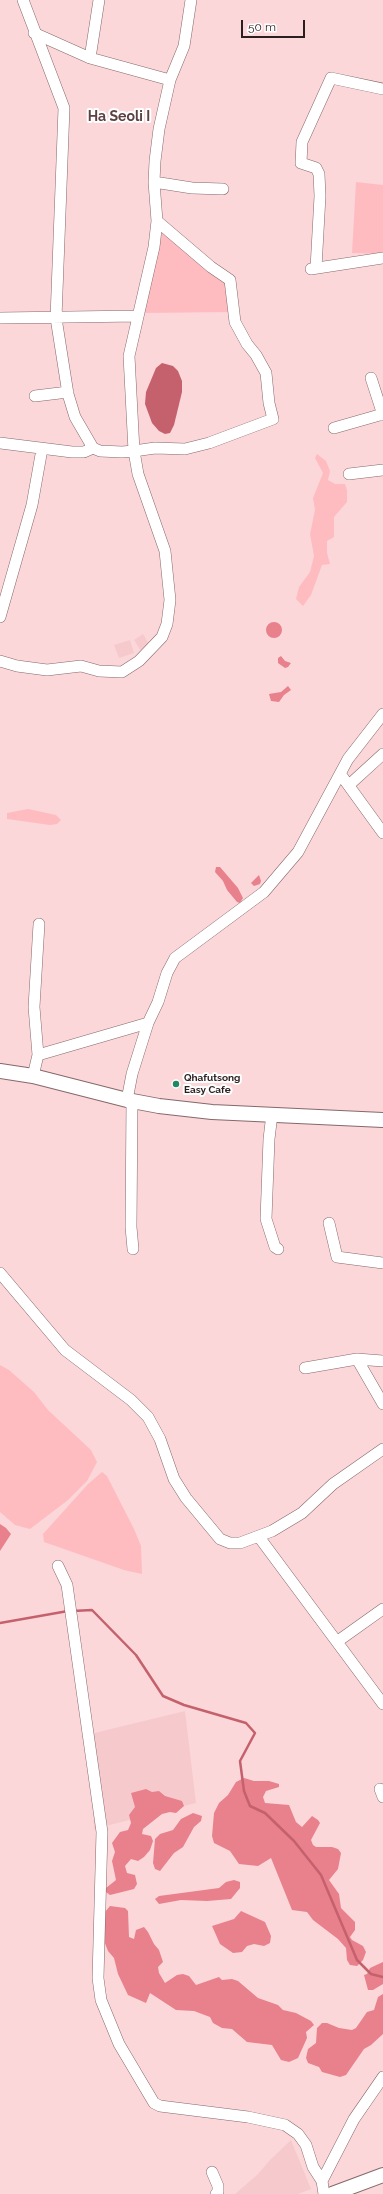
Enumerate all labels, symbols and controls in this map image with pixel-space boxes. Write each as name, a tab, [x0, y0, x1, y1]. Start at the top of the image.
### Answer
scale bar	[243, 12, 307, 38]
text: 50 m	[248, 20, 276, 34]
district label: Ha Seoli I	[88, 109, 150, 125]
place label: Qhafutsong Easy Cafe	[184, 1072, 240, 1096]
marker: Qhafutsong Easy Cafe	[171, 1079, 181, 1089]

